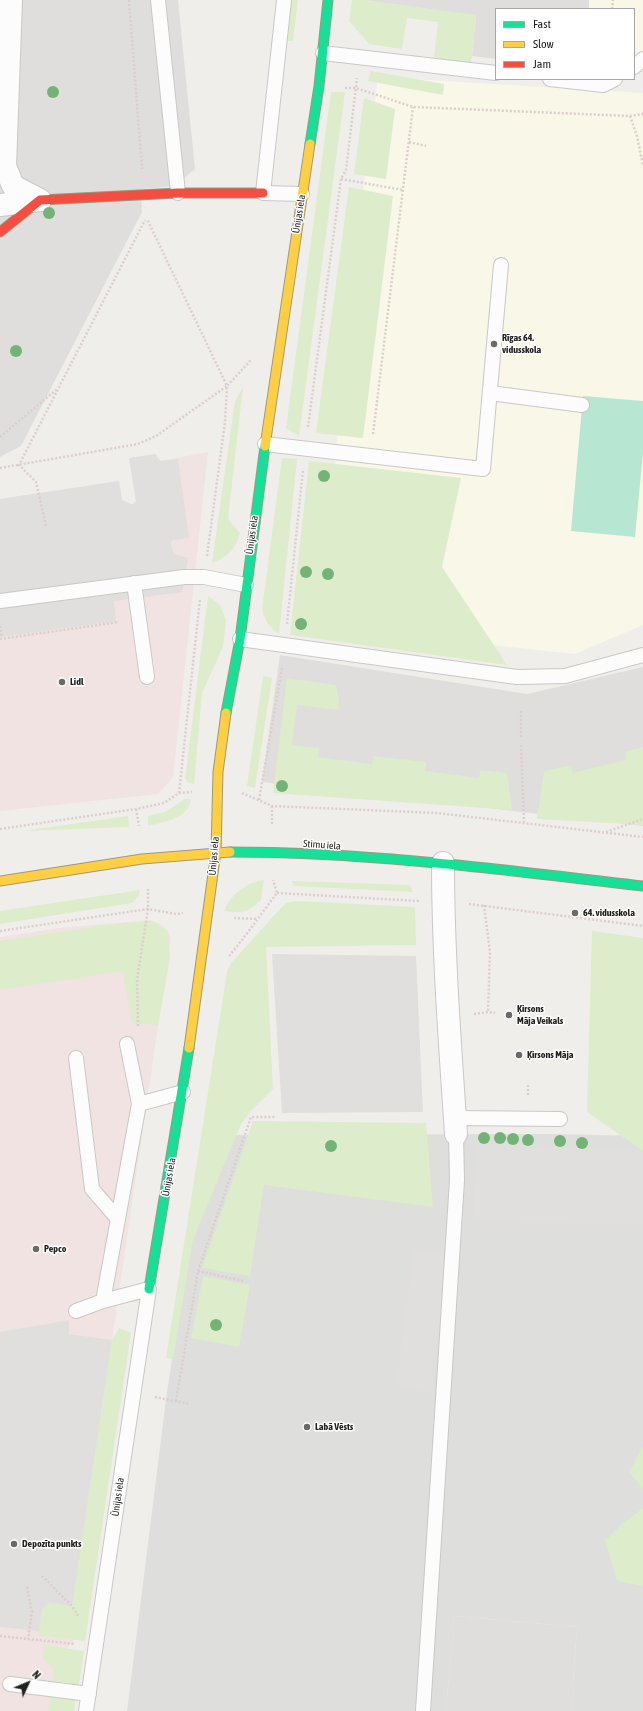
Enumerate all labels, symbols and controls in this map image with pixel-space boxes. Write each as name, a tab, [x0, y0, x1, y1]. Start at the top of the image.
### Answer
legend	[495, 8, 635, 80]
text: Fast	[533, 17, 551, 31]
text: Slow	[533, 37, 554, 51]
text: Jam	[533, 57, 551, 71]
street label: Ūnijas iela	[290, 194, 308, 234]
place label: Rīgas 64. vidusskola	[502, 332, 541, 356]
marker: Rīgas 64. vidusskola	[489, 339, 499, 349]
street label: Ūnijas iela	[243, 515, 261, 555]
place label: Lidl	[70, 676, 84, 688]
marker: Lidl	[57, 677, 67, 687]
street label: Ūnijas iela	[206, 836, 222, 876]
street label: Stirnu iela	[303, 838, 341, 852]
place label: 64. vidusskola	[583, 907, 635, 919]
marker: 64. vidusskola	[570, 908, 580, 918]
place label: Ķirsons Māja Veikals	[517, 1003, 563, 1026]
marker: Ķirsons Māja Veikals	[504, 1010, 514, 1020]
place label: Ķirsons Māja	[527, 1049, 573, 1061]
marker: Ķirsons Māja	[514, 1050, 524, 1060]
street label: Ūnijas iela	[160, 1157, 178, 1197]
place label: Pepco	[44, 1243, 66, 1255]
marker: Pepco	[31, 1244, 41, 1254]
place label: Labā Vēsts	[315, 1421, 353, 1433]
marker: Labā Vēsts	[302, 1422, 312, 1432]
street label: Ūnijas iela	[109, 1477, 127, 1517]
place label: Depozīta punkts	[22, 1538, 82, 1550]
marker: Depozīta punkts	[9, 1539, 19, 1549]
north arrow	[8, 1663, 48, 1703]
text: N	[30, 1668, 43, 1681]

